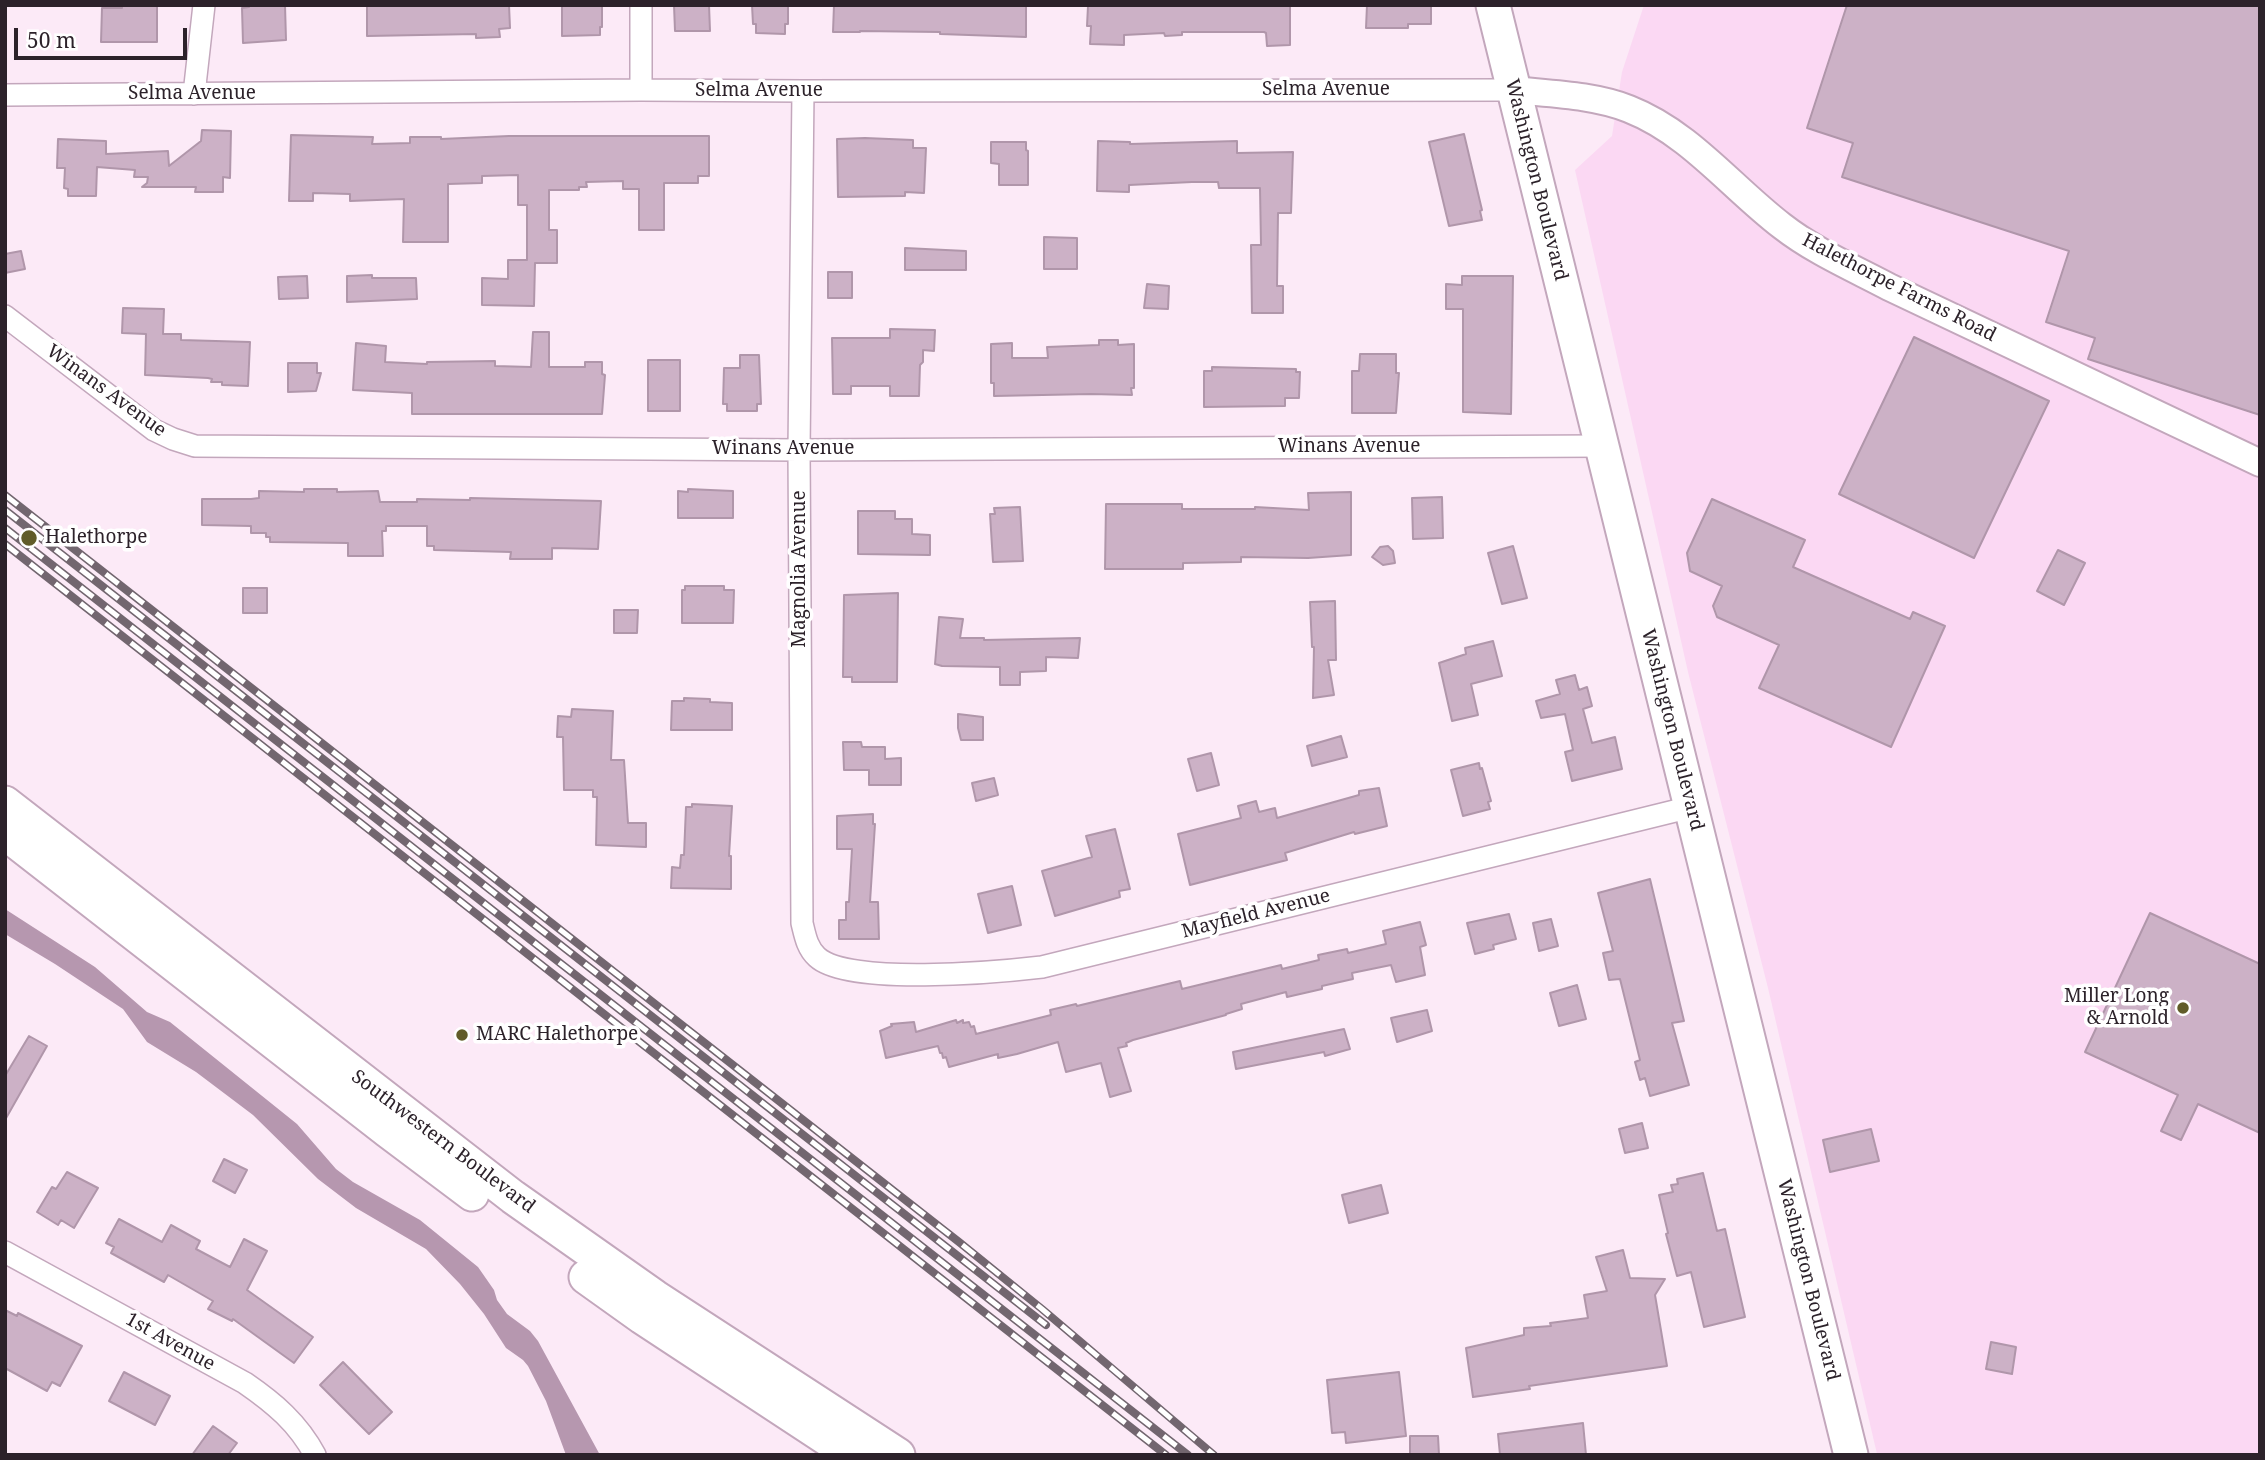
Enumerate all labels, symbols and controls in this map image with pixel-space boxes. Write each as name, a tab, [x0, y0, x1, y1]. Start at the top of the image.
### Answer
scale bar	[18, 14, 191, 58]
text: 50 m	[27, 26, 76, 54]
street label: Washington Boulevard	[1500, 77, 1572, 283]
street label: Selma Avenue	[1262, 79, 1390, 101]
street label: Selma Avenue	[695, 80, 823, 102]
street label: Selma Avenue	[128, 83, 256, 105]
street label: Halethorpe Farms Road	[1798, 229, 2000, 347]
street label: Winans Avenue	[42, 340, 170, 442]
street label: Winans Avenue	[1278, 436, 1420, 458]
street label: Winans Avenue	[712, 438, 854, 460]
street label: Magnolia Avenue	[789, 490, 811, 648]
place label: Halethorpe	[45, 527, 147, 549]
marker: Halethorpe	[19, 528, 39, 548]
street label: Washington Boulevard	[1636, 627, 1708, 833]
street label: Mayfield Avenue	[1179, 885, 1333, 943]
place label: Miller Long & Arnold	[2064, 986, 2169, 1030]
marker: Miller Long & Arnold	[2175, 1000, 2191, 1016]
place label: MARC Halethorpe	[476, 1024, 638, 1046]
marker: MARC Halethorpe	[454, 1027, 470, 1043]
street label: Southwestern Boulevard	[347, 1065, 539, 1219]
street label: Washington Boulevard	[1772, 1177, 1844, 1383]
street label: 1st Avenue	[121, 1308, 219, 1376]

